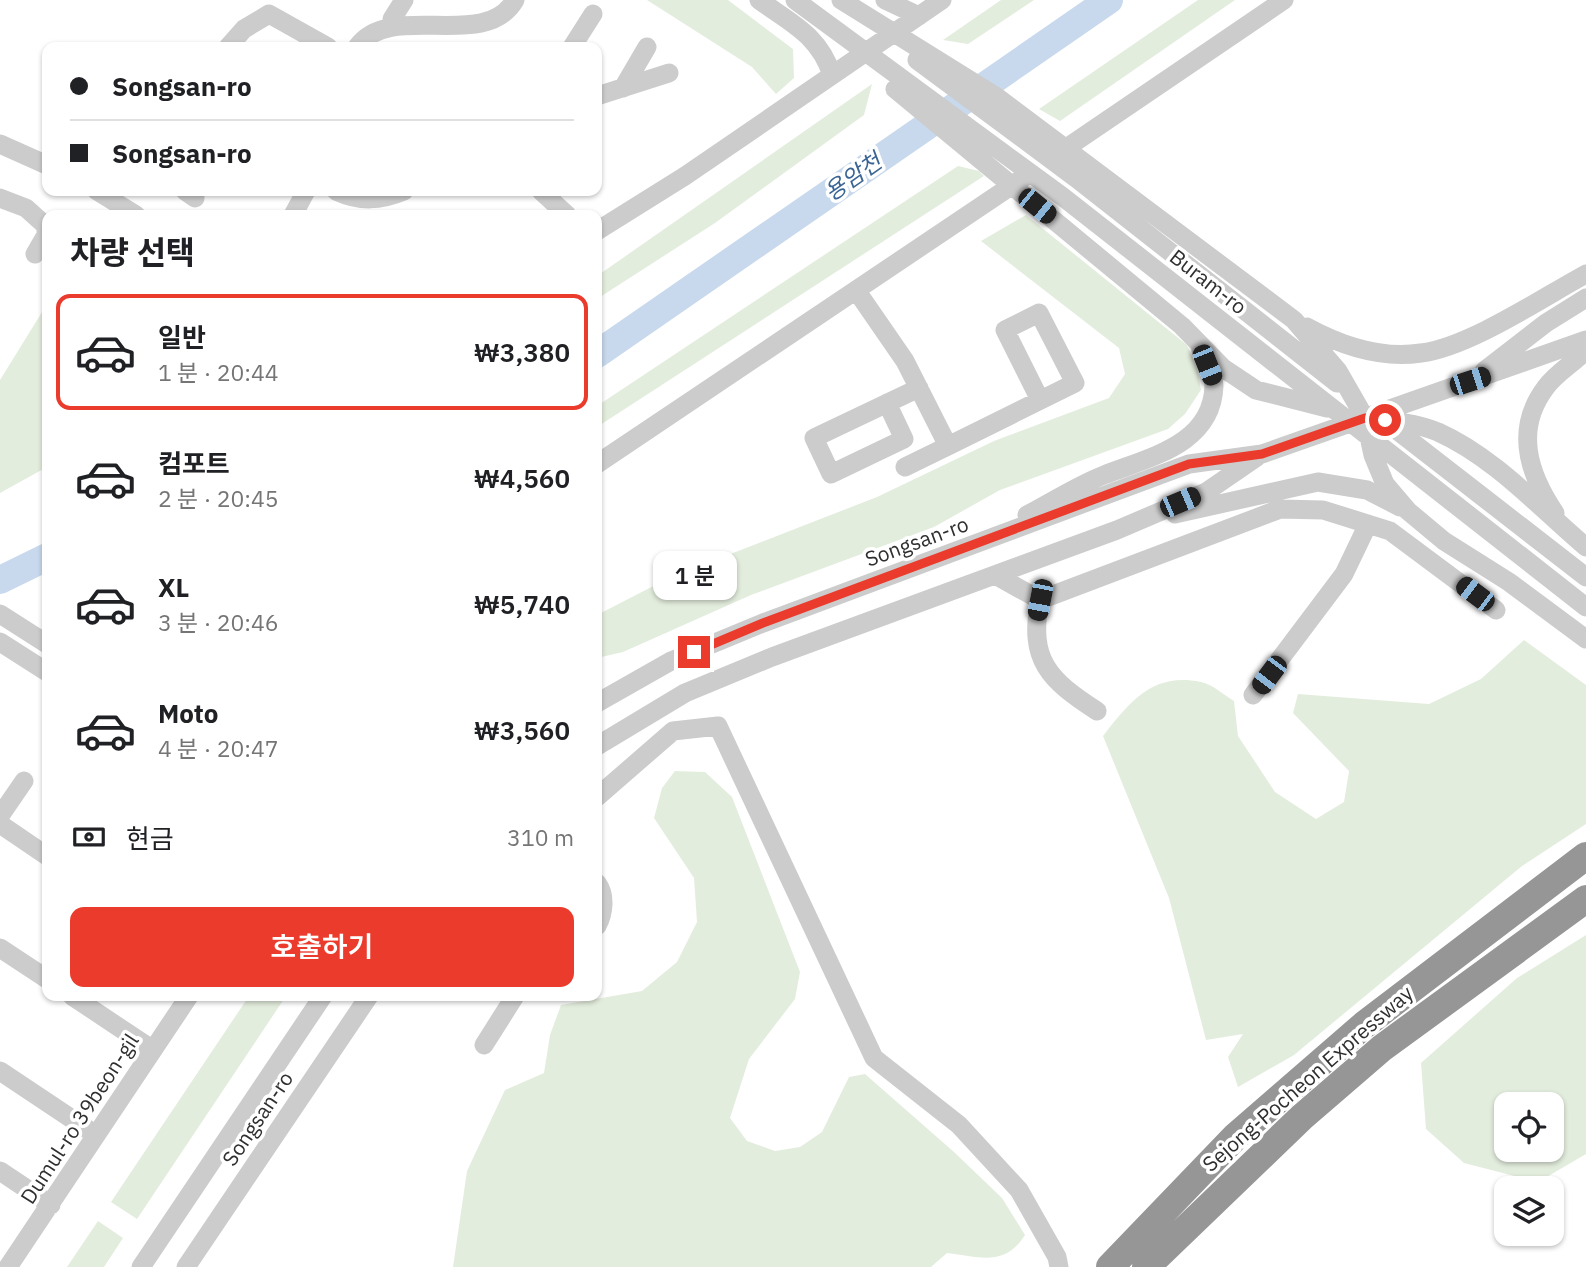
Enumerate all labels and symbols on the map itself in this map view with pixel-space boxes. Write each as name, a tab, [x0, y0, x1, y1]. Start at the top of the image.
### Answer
water label: 용암천	[818, 144, 889, 207]
car	[1015, 185, 1060, 227]
street label: Buram-ro	[1164, 242, 1253, 320]
car	[1190, 342, 1225, 388]
car	[1447, 365, 1494, 397]
route start	[1369, 404, 1401, 436]
car	[1157, 484, 1204, 520]
street label: Songsan-ro	[861, 509, 972, 573]
callout: 1 분	[652, 550, 736, 600]
car	[1452, 573, 1499, 615]
car	[1026, 577, 1055, 623]
route end	[678, 636, 710, 668]
car	[1248, 652, 1291, 698]
street label: Sejong-Pocheon Expressway	[1196, 979, 1419, 1178]
street label: Dumul-ro 39beon-gil	[14, 1028, 145, 1209]
street label: Songsan-ro	[215, 1066, 299, 1171]

